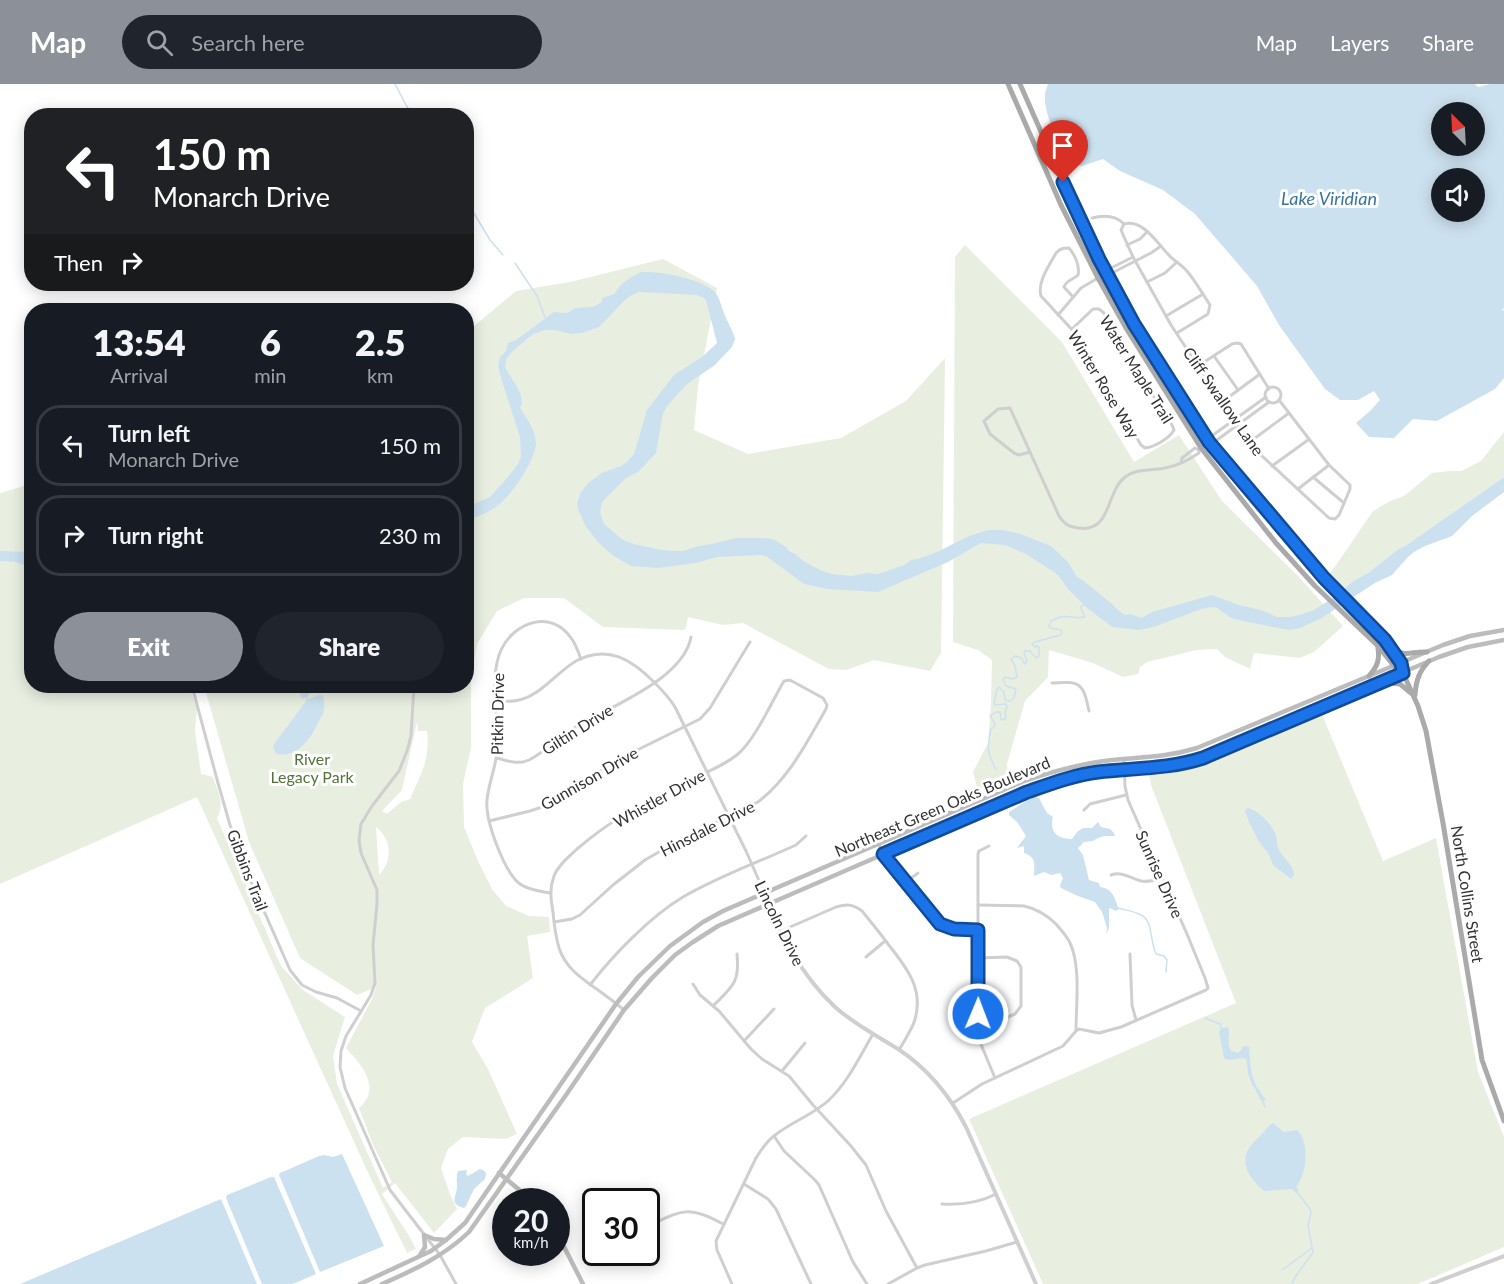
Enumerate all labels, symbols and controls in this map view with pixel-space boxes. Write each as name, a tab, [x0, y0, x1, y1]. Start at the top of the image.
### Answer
search box	[122, 15, 542, 69]
text: Map	[30, 25, 86, 59]
icon: search	[143, 26, 176, 59]
text: Search here	[191, 29, 305, 56]
text: Map	[1256, 30, 1297, 55]
text: Layers	[1330, 30, 1389, 55]
text: Share	[1422, 30, 1474, 55]
north arrow	[1431, 102, 1485, 156]
map controls	[1431, 102, 1485, 222]
pin	[1037, 120, 1088, 182]
text: 150 m	[153, 129, 271, 179]
icon: arrive	[1046, 129, 1079, 162]
icon: left	[54, 132, 132, 210]
button: sound	[1431, 168, 1485, 222]
text: Monarch Drive	[153, 180, 330, 213]
water label: Lake Viridian	[1281, 187, 1377, 209]
icon: right	[115, 246, 148, 279]
text: Then	[54, 249, 103, 276]
street label: Water Maple Trail	[1096, 312, 1178, 426]
text: 13:54	[93, 320, 186, 364]
text: 6	[260, 320, 281, 364]
text: 2.5	[355, 320, 405, 364]
street label: Winter Rose Way	[1064, 327, 1144, 442]
street label: Cliff Swallow Lane	[1180, 343, 1268, 459]
text: Arrival	[110, 363, 168, 387]
text: min	[254, 363, 287, 387]
text: km	[367, 363, 394, 387]
text: Turn left	[108, 420, 190, 447]
icon: left	[57, 429, 90, 462]
text: 150 m	[379, 432, 441, 459]
text: Monarch Drive	[108, 447, 239, 471]
icon: right	[57, 519, 90, 552]
text: Turn right	[108, 522, 203, 549]
text: 230 m	[379, 522, 441, 549]
button: Exit	[54, 612, 243, 681]
button: Share	[255, 612, 444, 681]
street label: Pitkin Drive	[487, 673, 507, 755]
street label: Giltin Drive	[538, 700, 616, 758]
street label: Gunnison Drive	[537, 742, 641, 814]
park label: River Legacy Park	[270, 749, 354, 786]
street label: Northeast Green Oaks Boulevard	[831, 752, 1053, 860]
street label: Whistler Drive	[610, 765, 708, 831]
street label: Hinsdale Drive	[657, 796, 757, 860]
street label: North Collins Street	[1448, 824, 1488, 964]
street label: Gibbins Trail	[224, 827, 272, 913]
street label: Sunrise Drive	[1132, 827, 1188, 921]
street label: Lincoln Drive	[751, 877, 809, 969]
position arrow	[946, 982, 1010, 1046]
speed limit sign: 30	[582, 1188, 660, 1266]
text: 20	[514, 1202, 548, 1238]
text: km/h	[513, 1233, 549, 1251]

